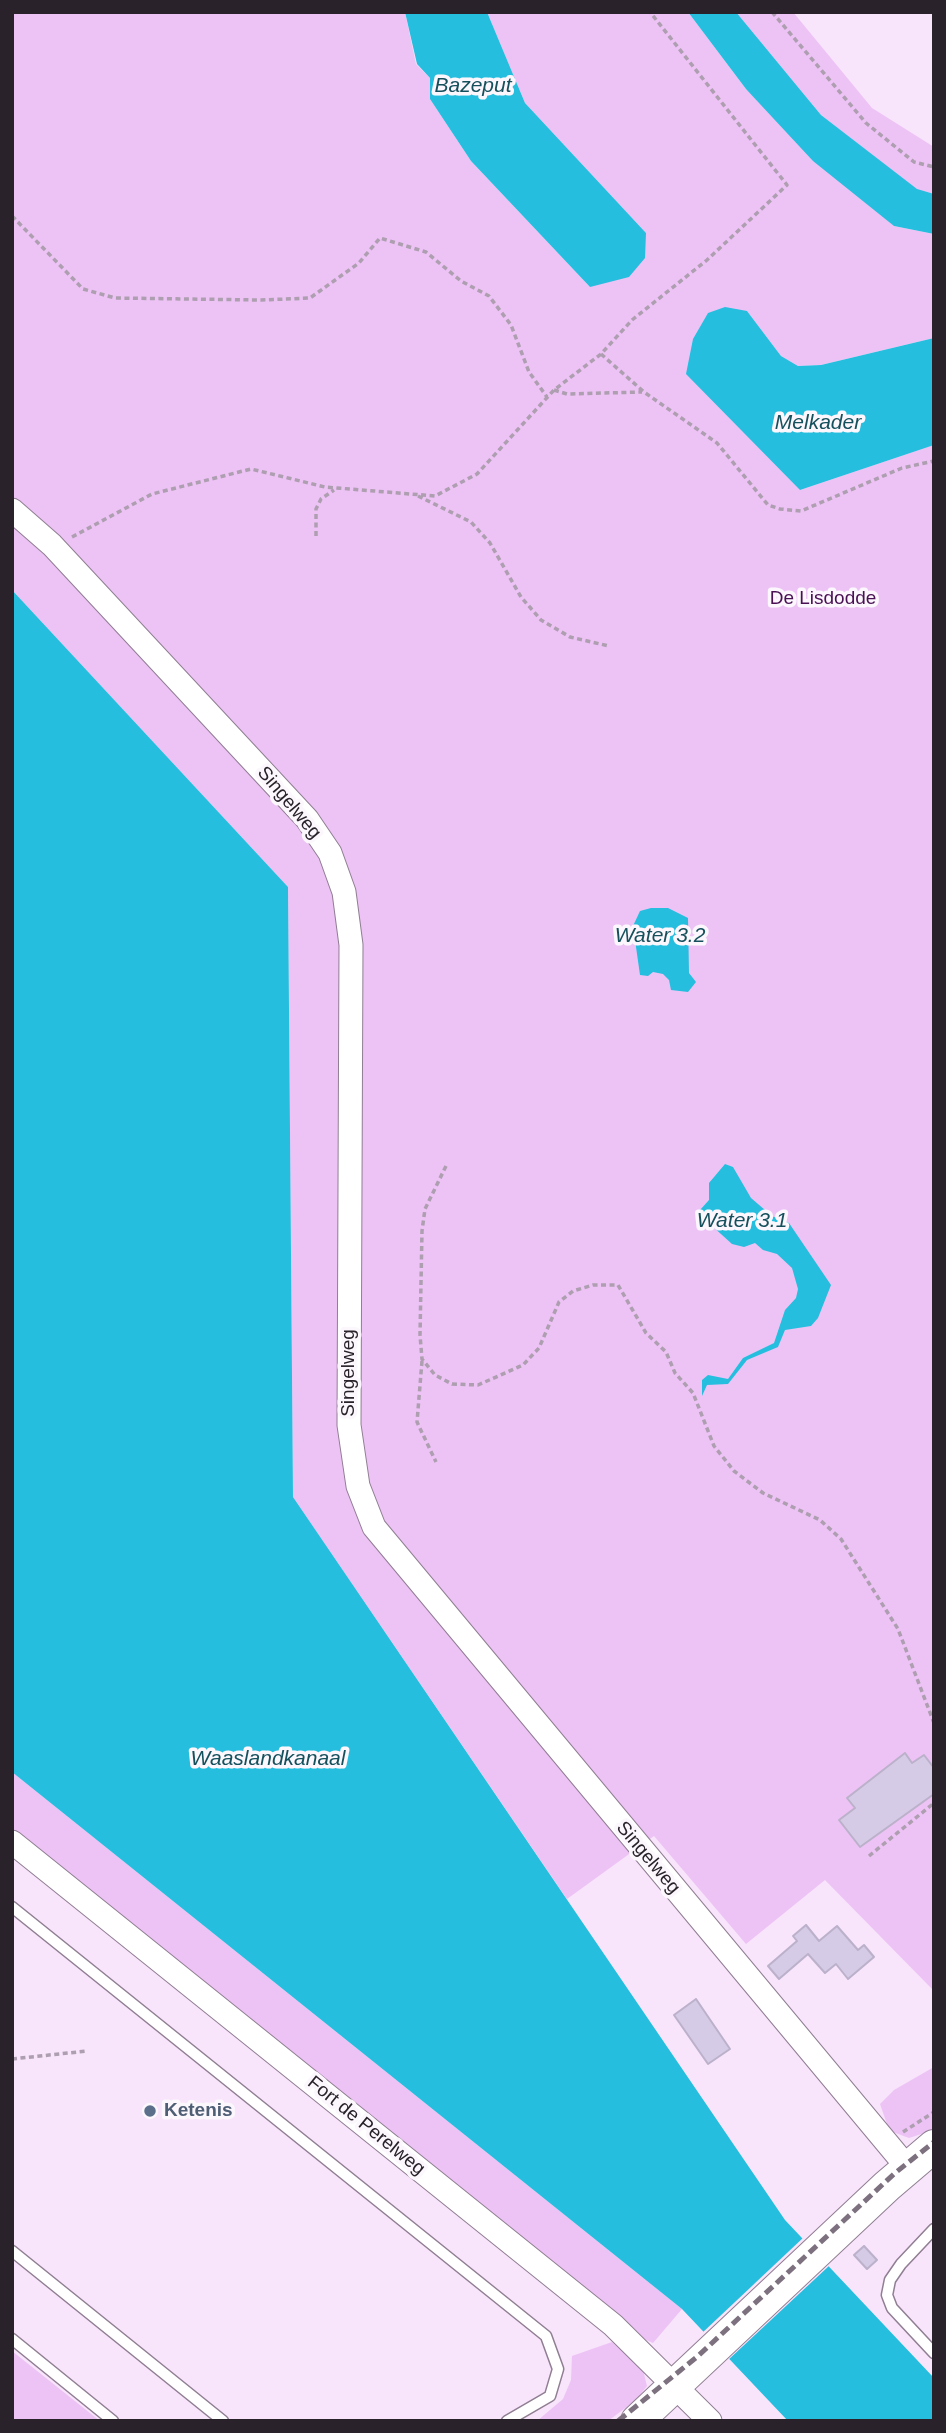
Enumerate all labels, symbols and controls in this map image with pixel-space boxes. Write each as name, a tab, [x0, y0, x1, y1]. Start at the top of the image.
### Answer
water label: Bazeput	[434, 73, 512, 99]
water label: Melkader	[775, 410, 861, 436]
park label: De Lisdodde	[770, 588, 876, 610]
street label: Singelweg	[252, 762, 326, 844]
water label: Water 3.2	[615, 923, 705, 949]
water label: Water 3.1	[697, 1208, 787, 1234]
street label: Singelweg	[338, 1329, 360, 1417]
water label: Waaslandkanaal	[191, 1746, 345, 1772]
street label: Singelweg	[611, 1817, 685, 1899]
street label: Fort de Perelweg	[303, 2072, 429, 2180]
place label: Ketenis	[164, 2100, 233, 2122]
marker: Ketenis	[142, 2103, 158, 2119]

